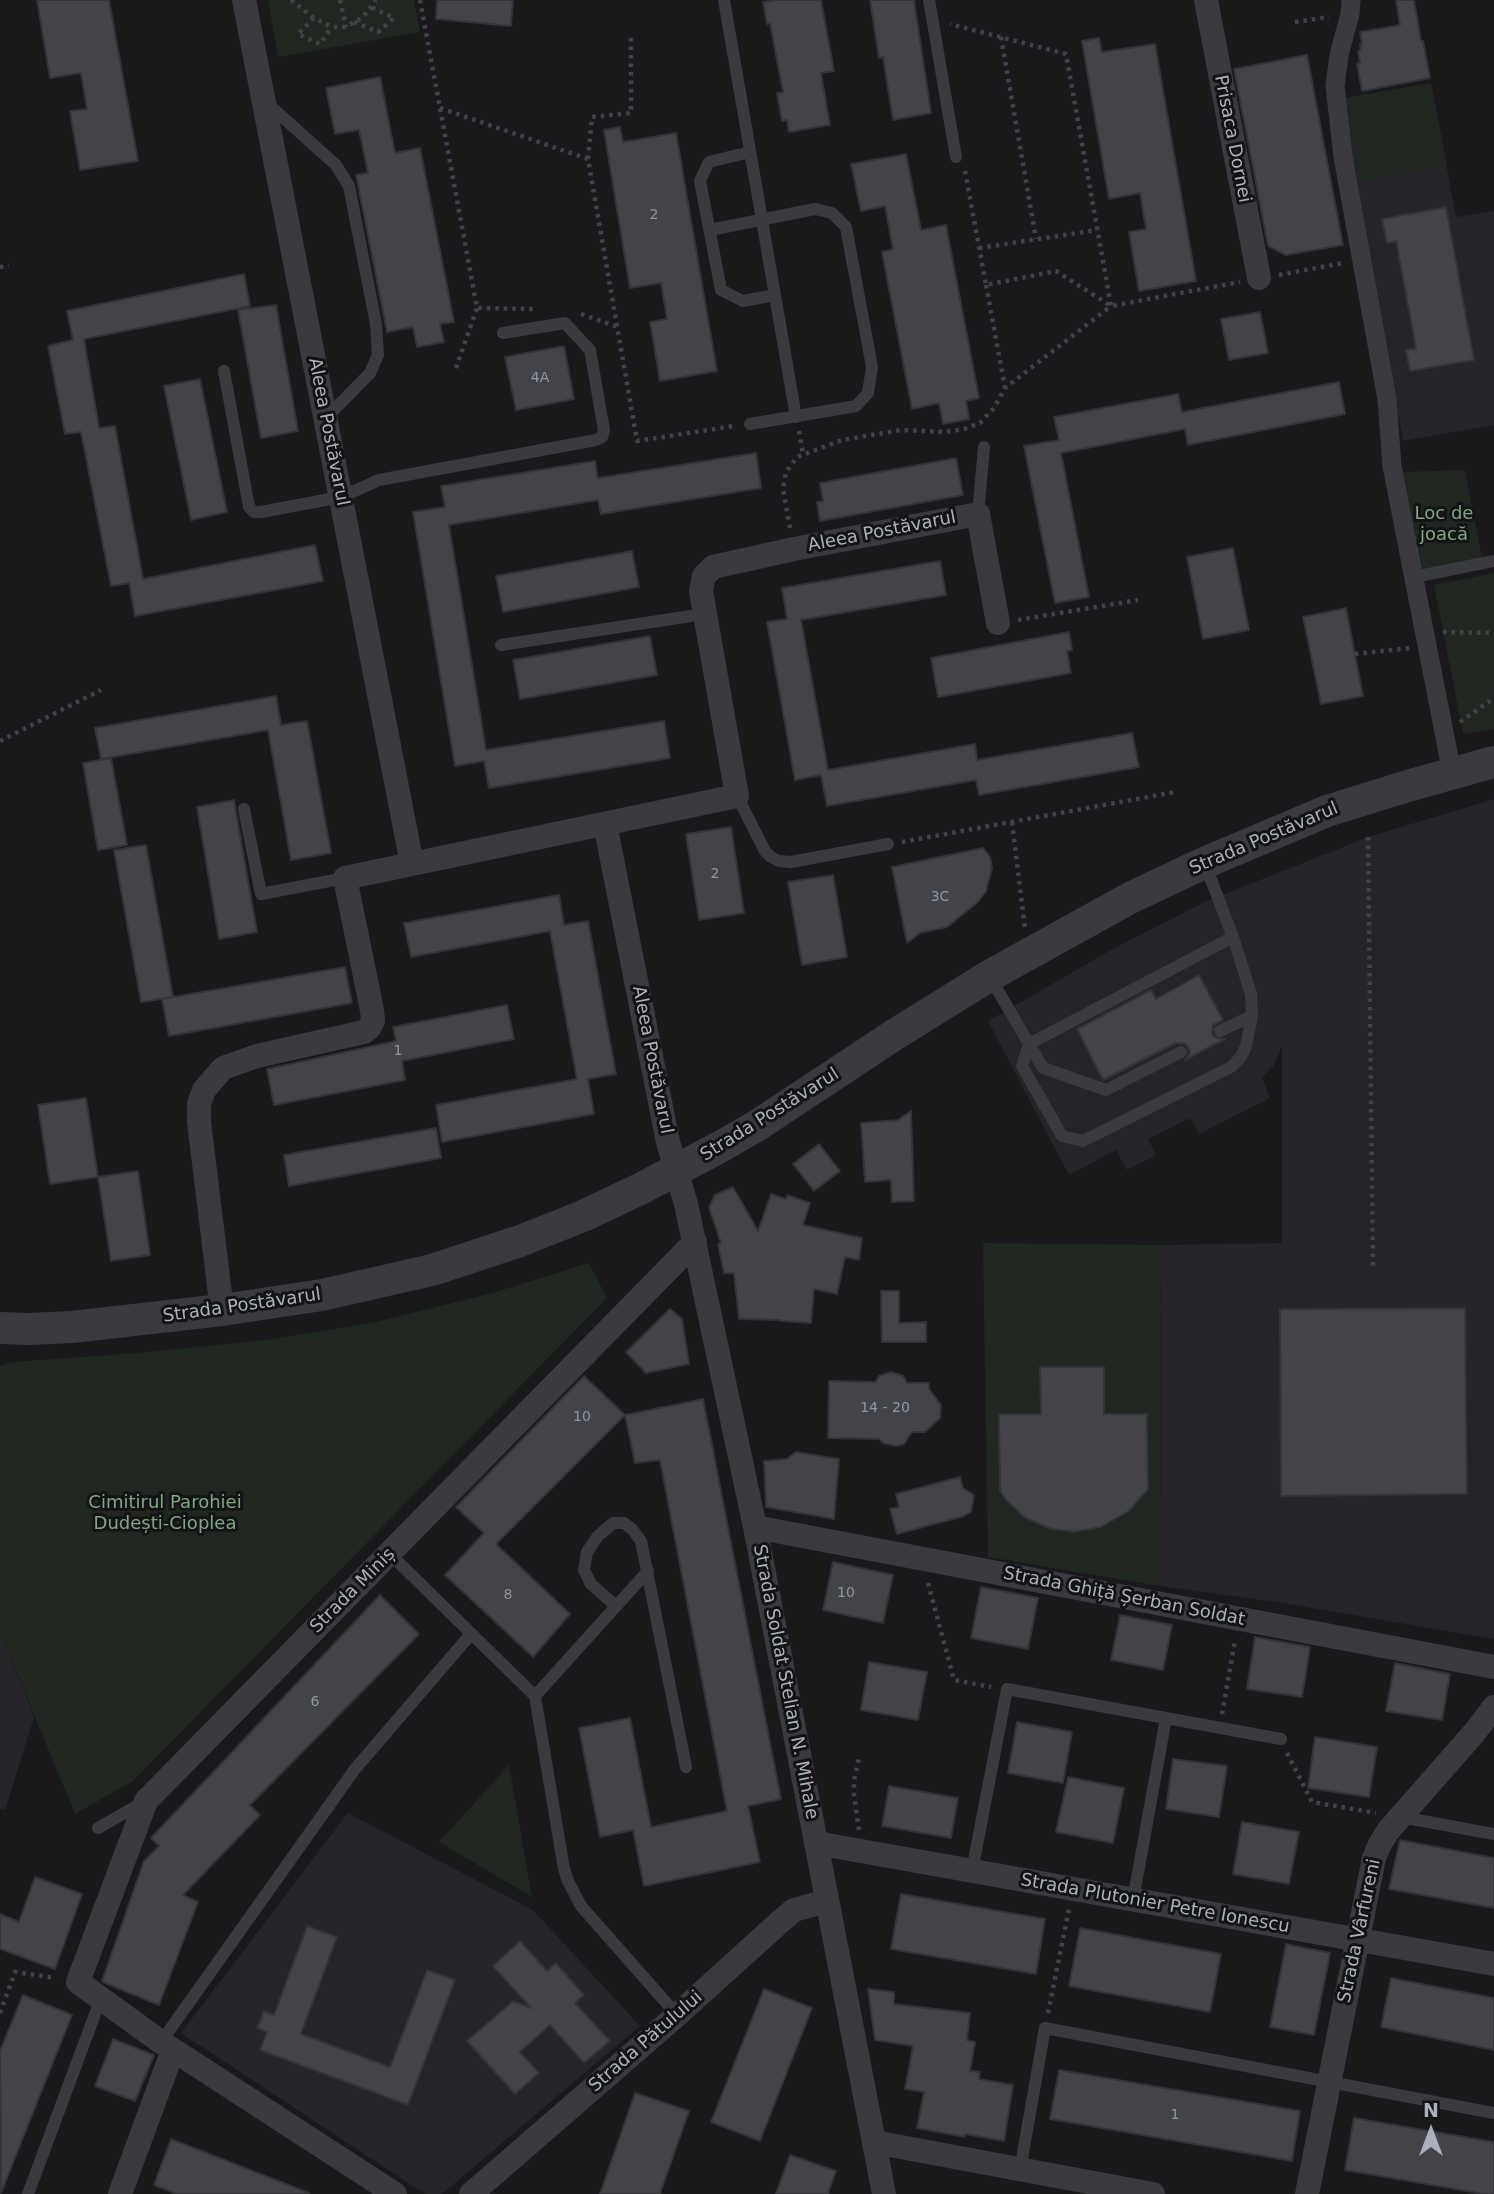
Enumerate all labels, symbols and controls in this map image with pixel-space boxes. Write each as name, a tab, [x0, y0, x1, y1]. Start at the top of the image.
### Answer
street label: Prisaca Dornei	[1209, 73, 1255, 205]
house number: 2	[650, 207, 658, 223]
street label: Aleea Postăvarul	[303, 356, 353, 508]
house number: 4A	[531, 370, 549, 386]
park label: Loc de joacă	[1415, 503, 1473, 546]
street label: Aleea Postăvarul	[806, 507, 958, 557]
street label: Strada Postăvarul	[1186, 798, 1342, 880]
house number: 2	[711, 866, 719, 882]
house number: 3C	[931, 889, 949, 905]
street label: Aleea Postăvarul	[627, 984, 677, 1136]
house number: 1	[394, 1043, 402, 1059]
street label: Strada Postăvarul	[697, 1064, 843, 1166]
street label: Strada Postăvarul	[162, 1284, 322, 1328]
house number: 14 - 20	[860, 1400, 910, 1416]
house number: 10	[573, 1409, 591, 1425]
park label: Cimitirul Parohiei Dudești-Cioplea	[88, 1492, 242, 1534]
street label: Strada Soldat Stelian N. Mihale	[748, 1543, 822, 1821]
street label: Strada Miniș	[306, 1544, 400, 1638]
street label: Strada Ghiță Șerban Soldat	[1001, 1563, 1247, 1631]
house number: 10	[837, 1585, 855, 1601]
house number: 8	[504, 1587, 512, 1603]
house number: 6	[311, 1694, 319, 1710]
street label: Strada Vârfureni	[1334, 1857, 1386, 2005]
street label: Strada Plutonier Petre Ionescu	[1019, 1870, 1291, 1938]
street label: Strada Pătulului	[585, 1987, 707, 2097]
north arrow	[1396, 2096, 1466, 2166]
text: N	[1423, 2099, 1439, 2121]
house number: 1	[1171, 2107, 1179, 2123]

